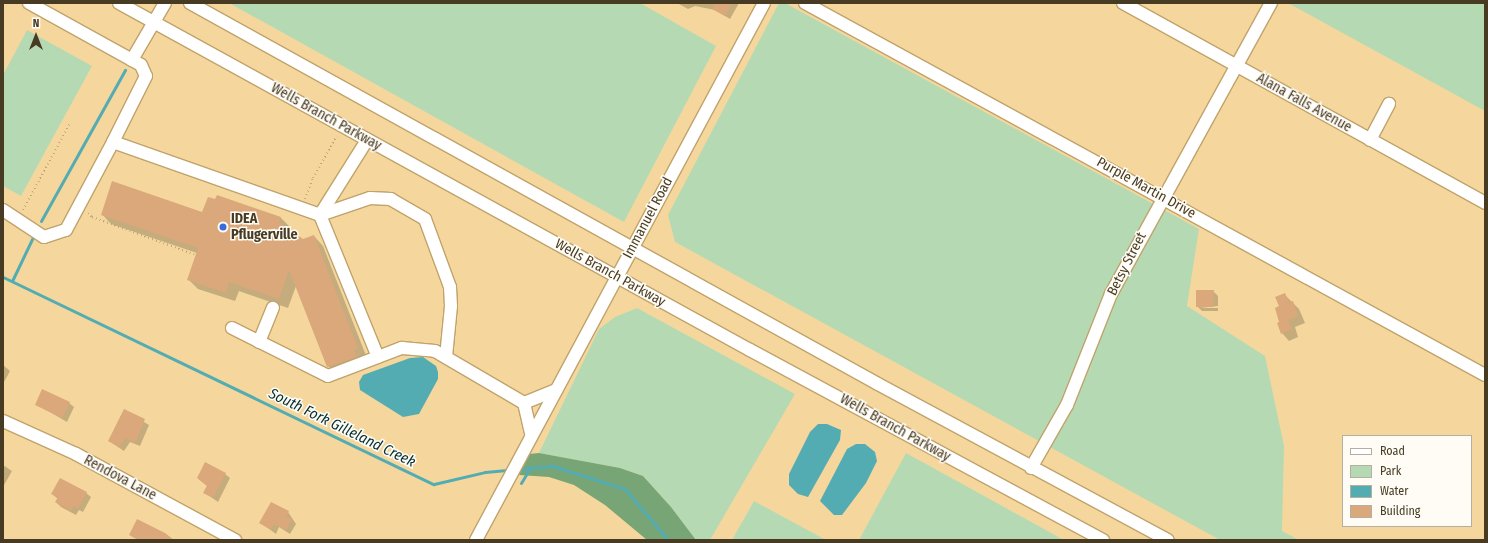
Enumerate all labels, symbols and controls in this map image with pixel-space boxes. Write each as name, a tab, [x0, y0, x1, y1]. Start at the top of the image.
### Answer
north arrow	[16, 16, 56, 56]
text: N	[33, 17, 39, 30]
street label: Alana Falls Avenue	[1254, 70, 1354, 136]
street label: Wells Branch Parkway	[268, 80, 384, 154]
street label: Purple Martin Drive	[1094, 154, 1198, 222]
street label: Immanuel Road	[620, 174, 676, 262]
place label: IDEA Pflugerville	[231, 211, 298, 244]
marker: IDEA Pflugerville	[218, 222, 228, 232]
street label: Betsy Street	[1104, 229, 1150, 299]
street label: Wells Branch Parkway	[552, 236, 668, 310]
water label: South Fork Gilleland Creek	[266, 385, 418, 471]
street label: Wells Branch Parkway	[837, 391, 953, 465]
legend	[1342, 435, 1472, 527]
text: Road	[1380, 444, 1405, 458]
street label: Rendova Lane	[81, 452, 159, 504]
text: Park	[1380, 464, 1401, 478]
text: Water	[1380, 484, 1408, 498]
text: Building	[1380, 504, 1420, 518]

